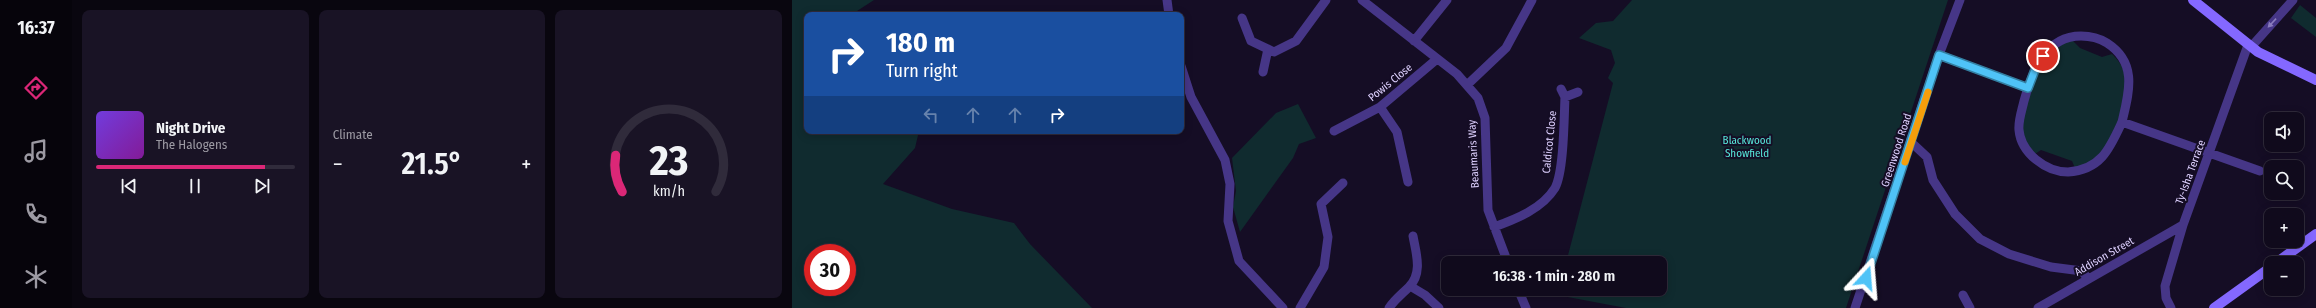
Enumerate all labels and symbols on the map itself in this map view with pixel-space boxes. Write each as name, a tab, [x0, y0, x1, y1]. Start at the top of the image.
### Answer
one-way arrow	[2267, 18, 2277, 28]
pin	[2026, 39, 2060, 73]
street label: Powis Close	[1366, 61, 1415, 104]
street label: Caldicot Close	[1540, 110, 1559, 174]
street label: Greenwood Road	[1878, 112, 1914, 189]
street label: Beaumaris Way	[1465, 119, 1482, 188]
park label: Blackwood Showfield	[1723, 134, 1771, 160]
street label: Ty-Isha Terrace	[2173, 138, 2208, 206]
street label: Addison Street	[2072, 234, 2137, 279]
speed limit sign: 30	[804, 244, 856, 296]
position arrow	[1845, 257, 1887, 299]

